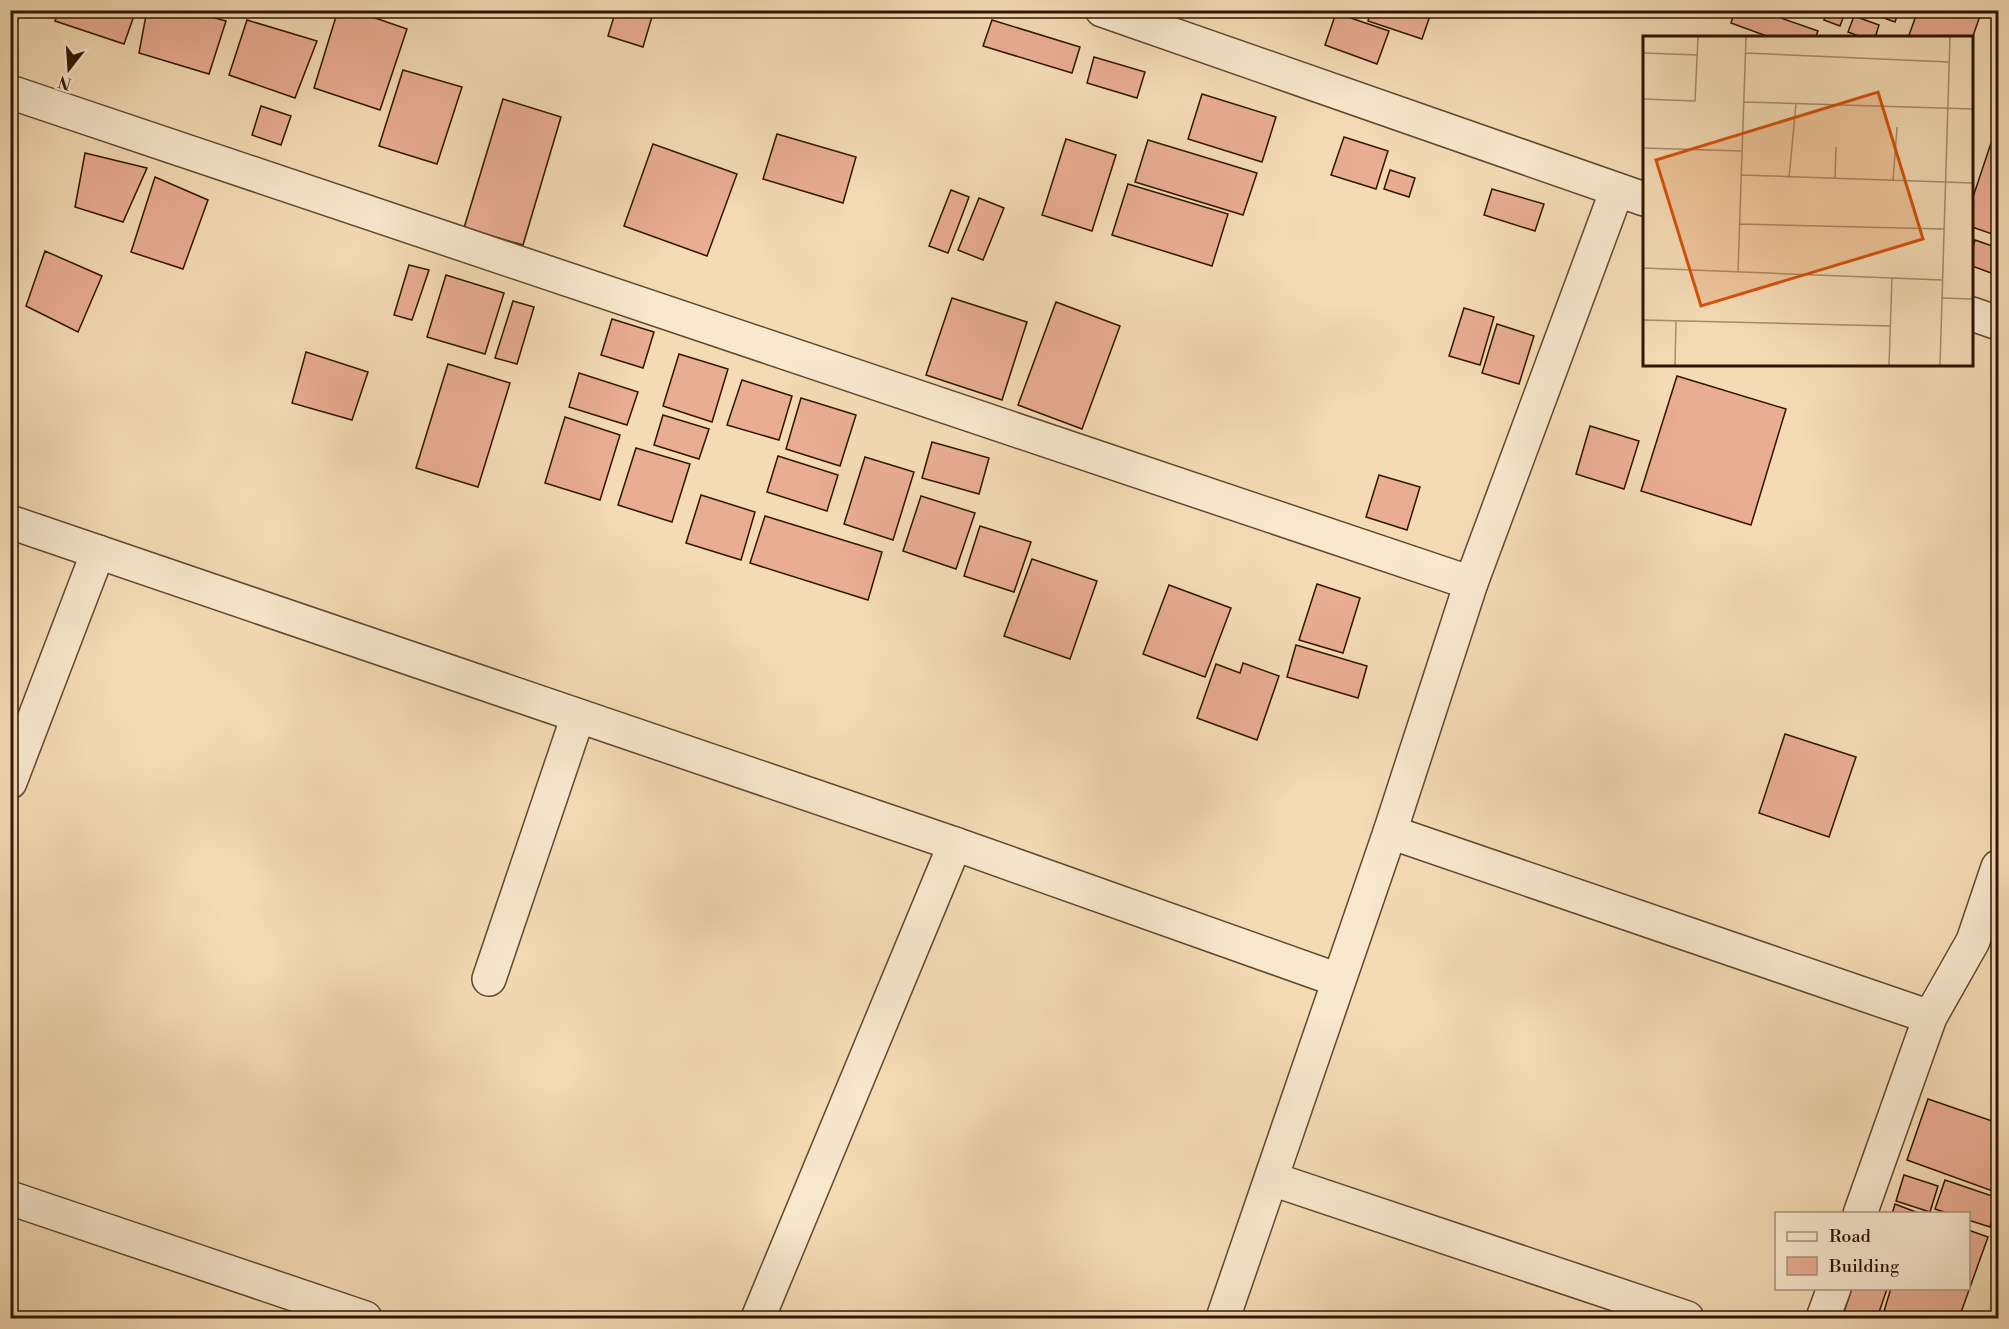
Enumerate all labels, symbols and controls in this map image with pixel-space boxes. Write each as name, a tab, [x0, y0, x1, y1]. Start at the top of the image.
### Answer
inset map	[1643, 36, 1973, 366]
north arrow	[39, 39, 99, 99]
text: N	[56, 71, 74, 94]
legend	[1775, 1212, 1970, 1290]
text: Road	[1829, 1225, 1872, 1248]
text: Building	[1828, 1255, 1900, 1278]

